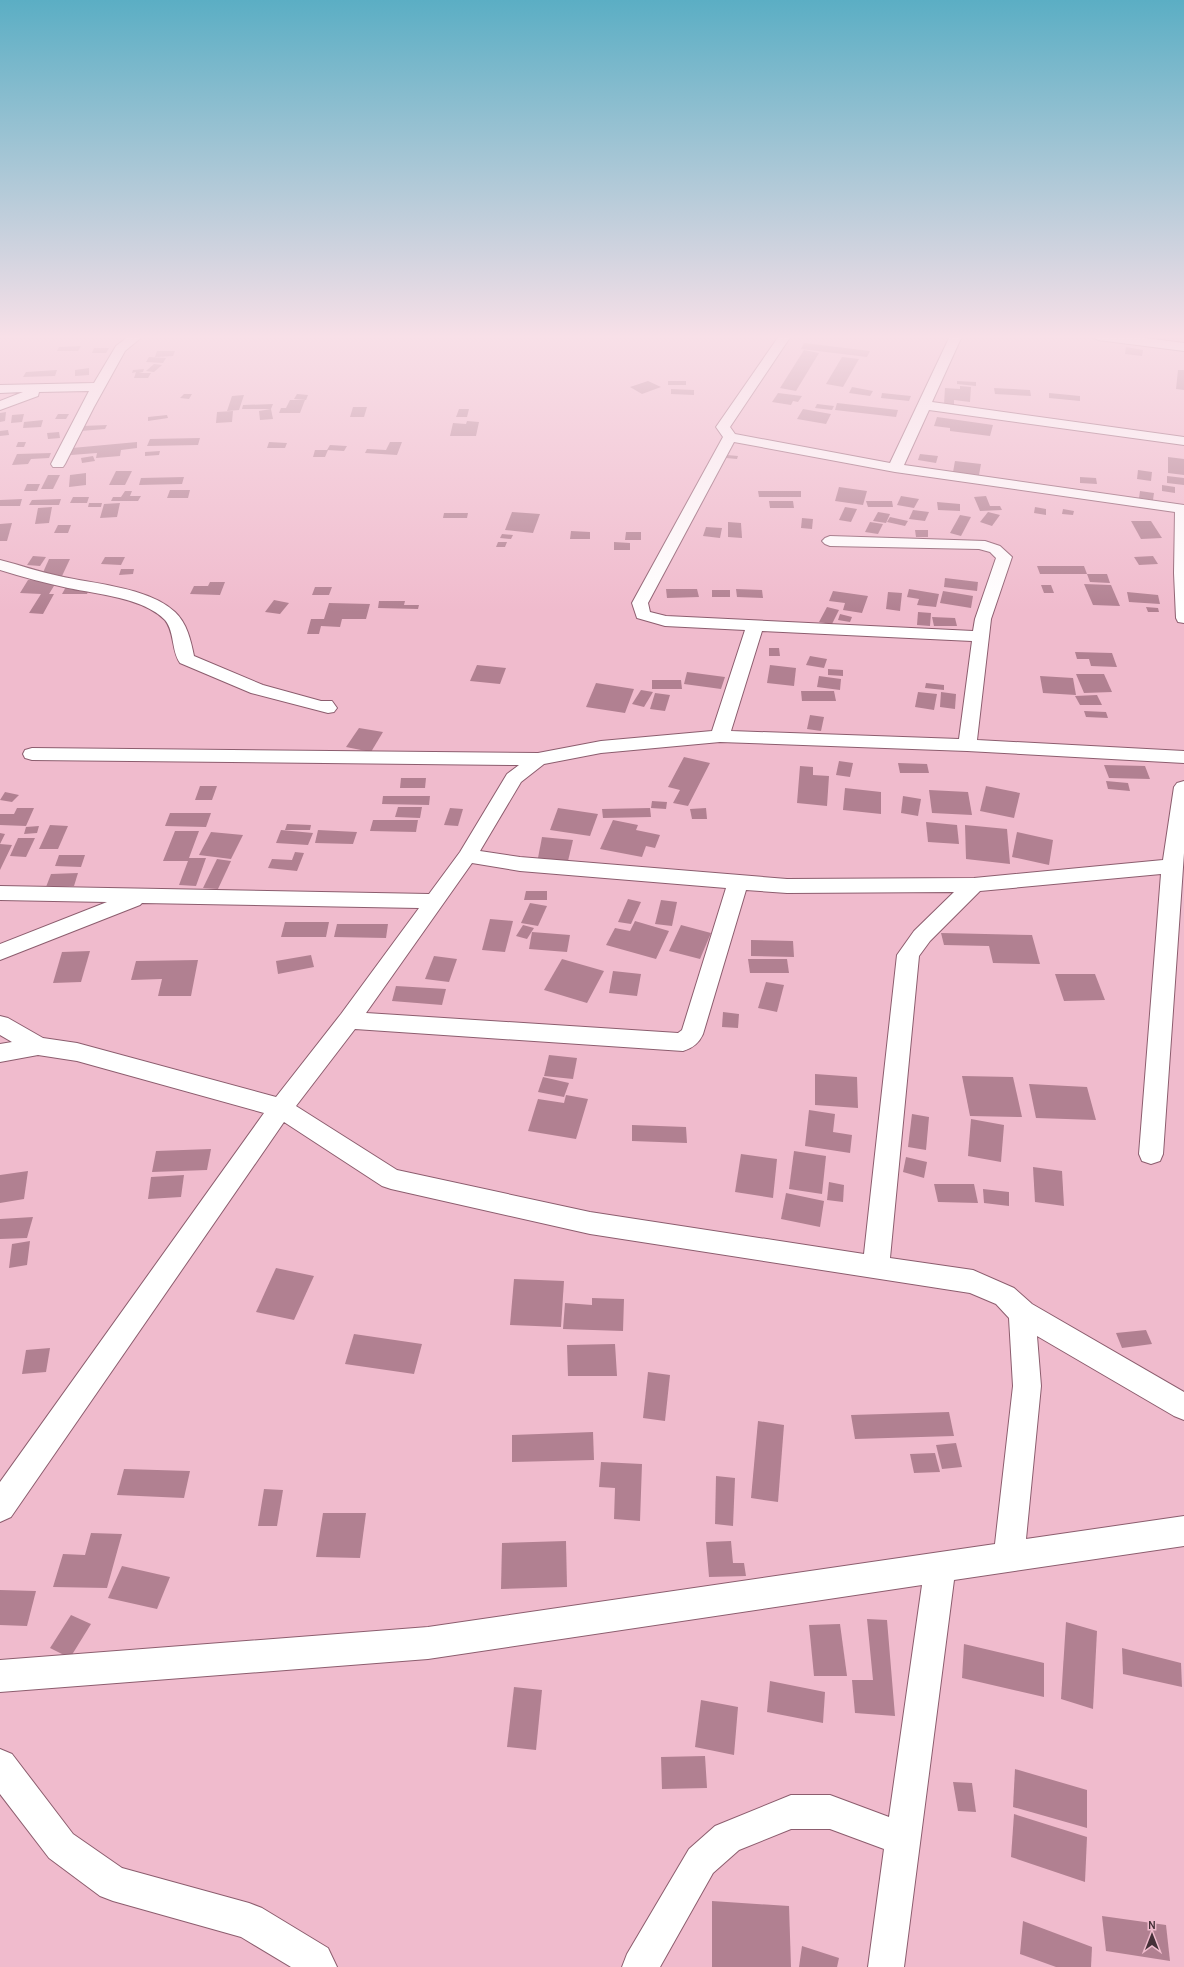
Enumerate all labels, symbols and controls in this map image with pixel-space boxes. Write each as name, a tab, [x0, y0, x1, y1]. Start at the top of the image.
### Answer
north arrow	[1132, 1915, 1172, 1955]
text: N	[1148, 1919, 1156, 1932]

